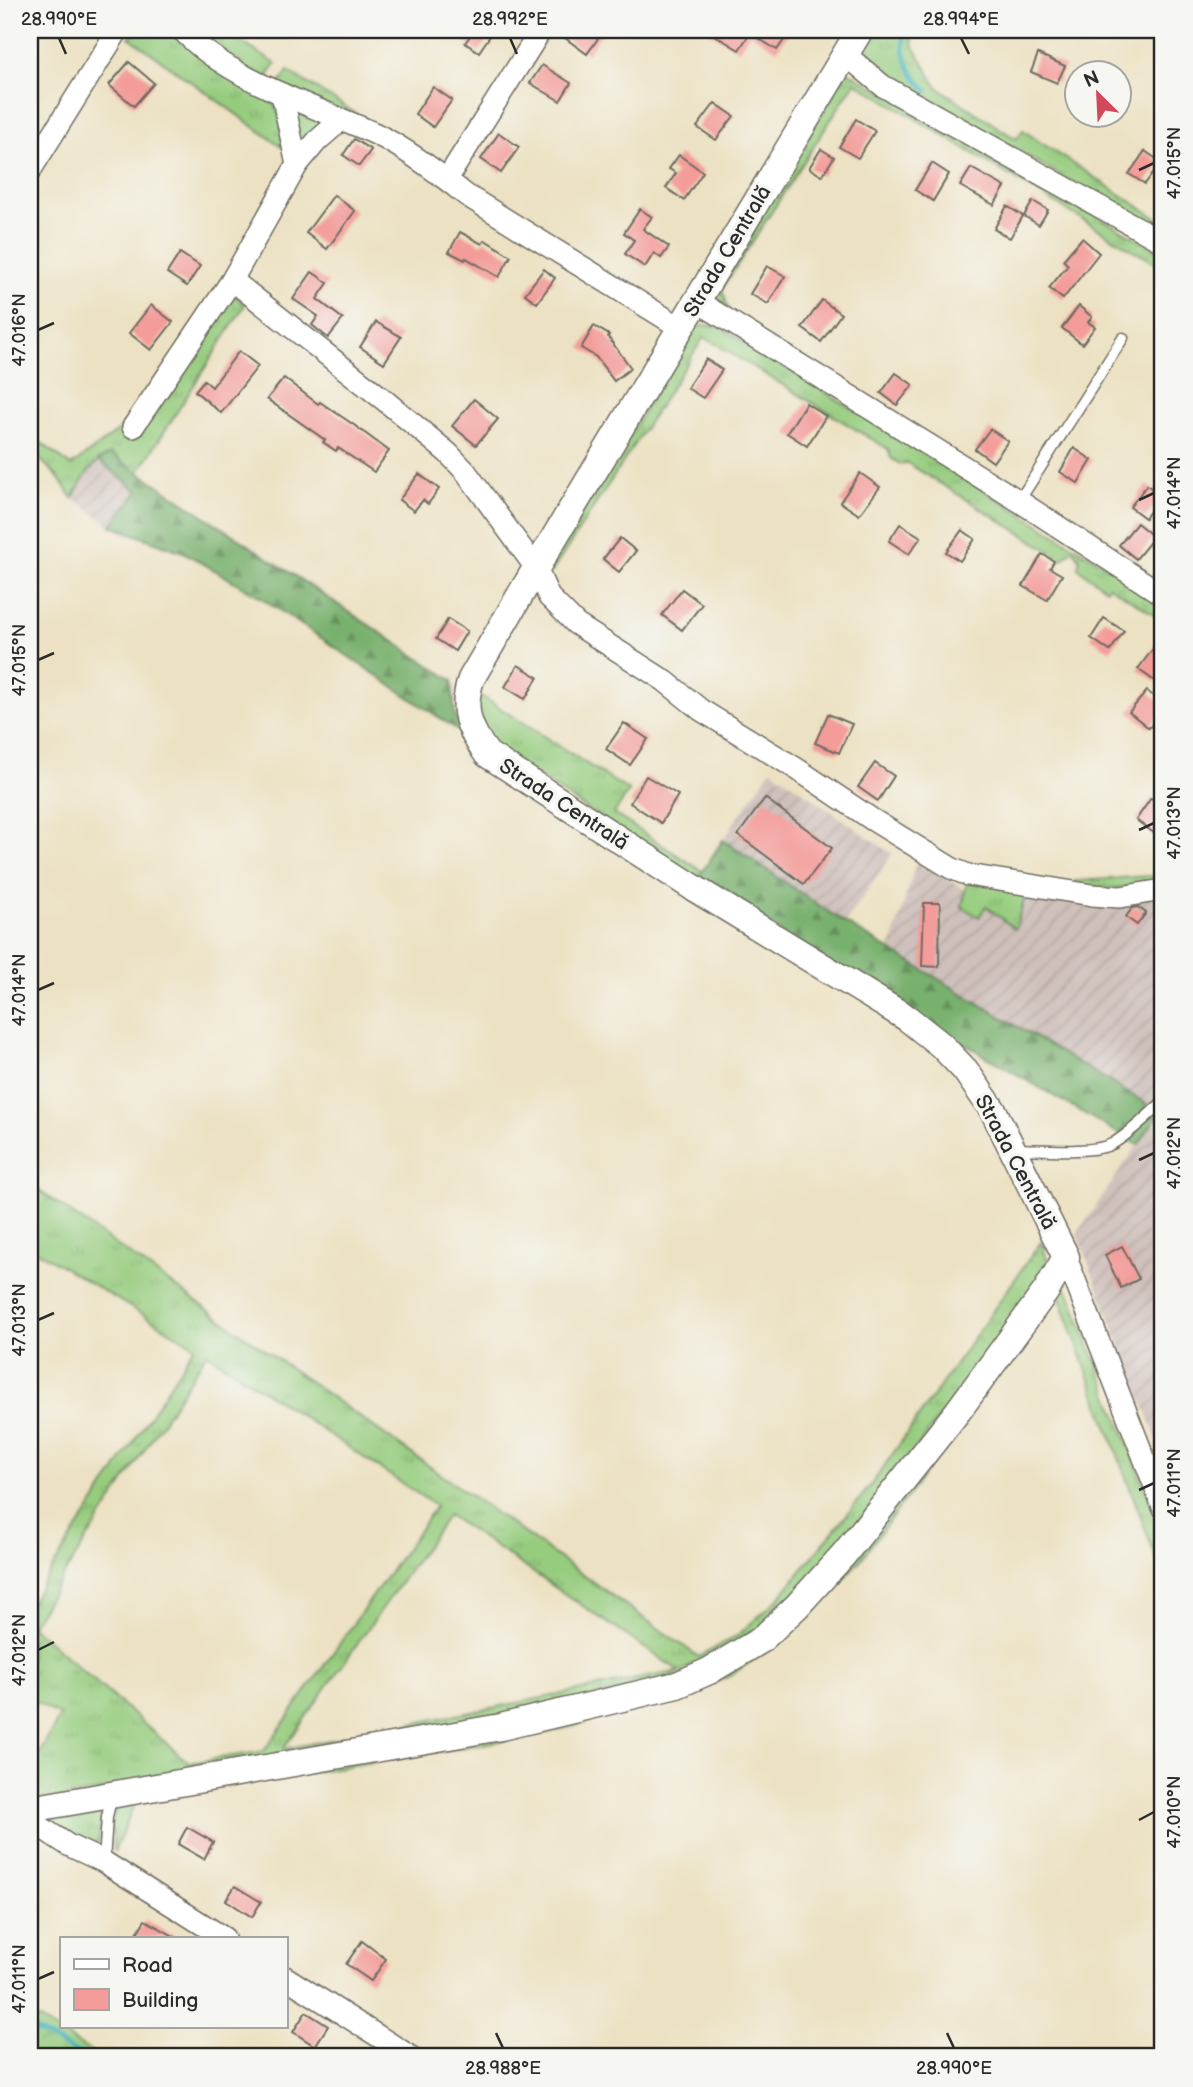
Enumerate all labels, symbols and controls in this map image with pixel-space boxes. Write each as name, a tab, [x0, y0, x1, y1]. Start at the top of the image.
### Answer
text: 28.990°E	[21, 9, 97, 30]
text: 28.992°E	[472, 9, 548, 30]
text: 28.994°E	[923, 9, 999, 30]
north arrow	[1064, 60, 1134, 130]
text: N	[1080, 66, 1103, 93]
text: 47.015°N	[1164, 127, 1185, 199]
street label: Strada Centrală	[678, 181, 776, 322]
text: 47.016°N	[9, 293, 30, 367]
text: 47.014°N	[1164, 457, 1185, 529]
text: 47.015°N	[9, 624, 30, 696]
street label: Strada Centrală	[494, 753, 633, 855]
text: 47.013°N	[1164, 786, 1185, 860]
text: 47.014°N	[9, 954, 30, 1026]
street label: Strada Centrală	[970, 1091, 1062, 1234]
text: 47.012°N	[1164, 1117, 1185, 1189]
text: 47.013°N	[9, 1283, 30, 1357]
text: 47.011°N	[1164, 1448, 1185, 1518]
text: 47.012°N	[9, 1614, 30, 1686]
text: 47.010°N	[1164, 1775, 1185, 1849]
legend	[60, 1937, 287, 2028]
text: 47.011°N	[9, 1944, 30, 2014]
text: Road	[122, 1953, 173, 1978]
text: Building	[122, 1988, 198, 2013]
text: 28.988°E	[465, 2058, 541, 2079]
text: 28.990°E	[916, 2058, 992, 2079]

